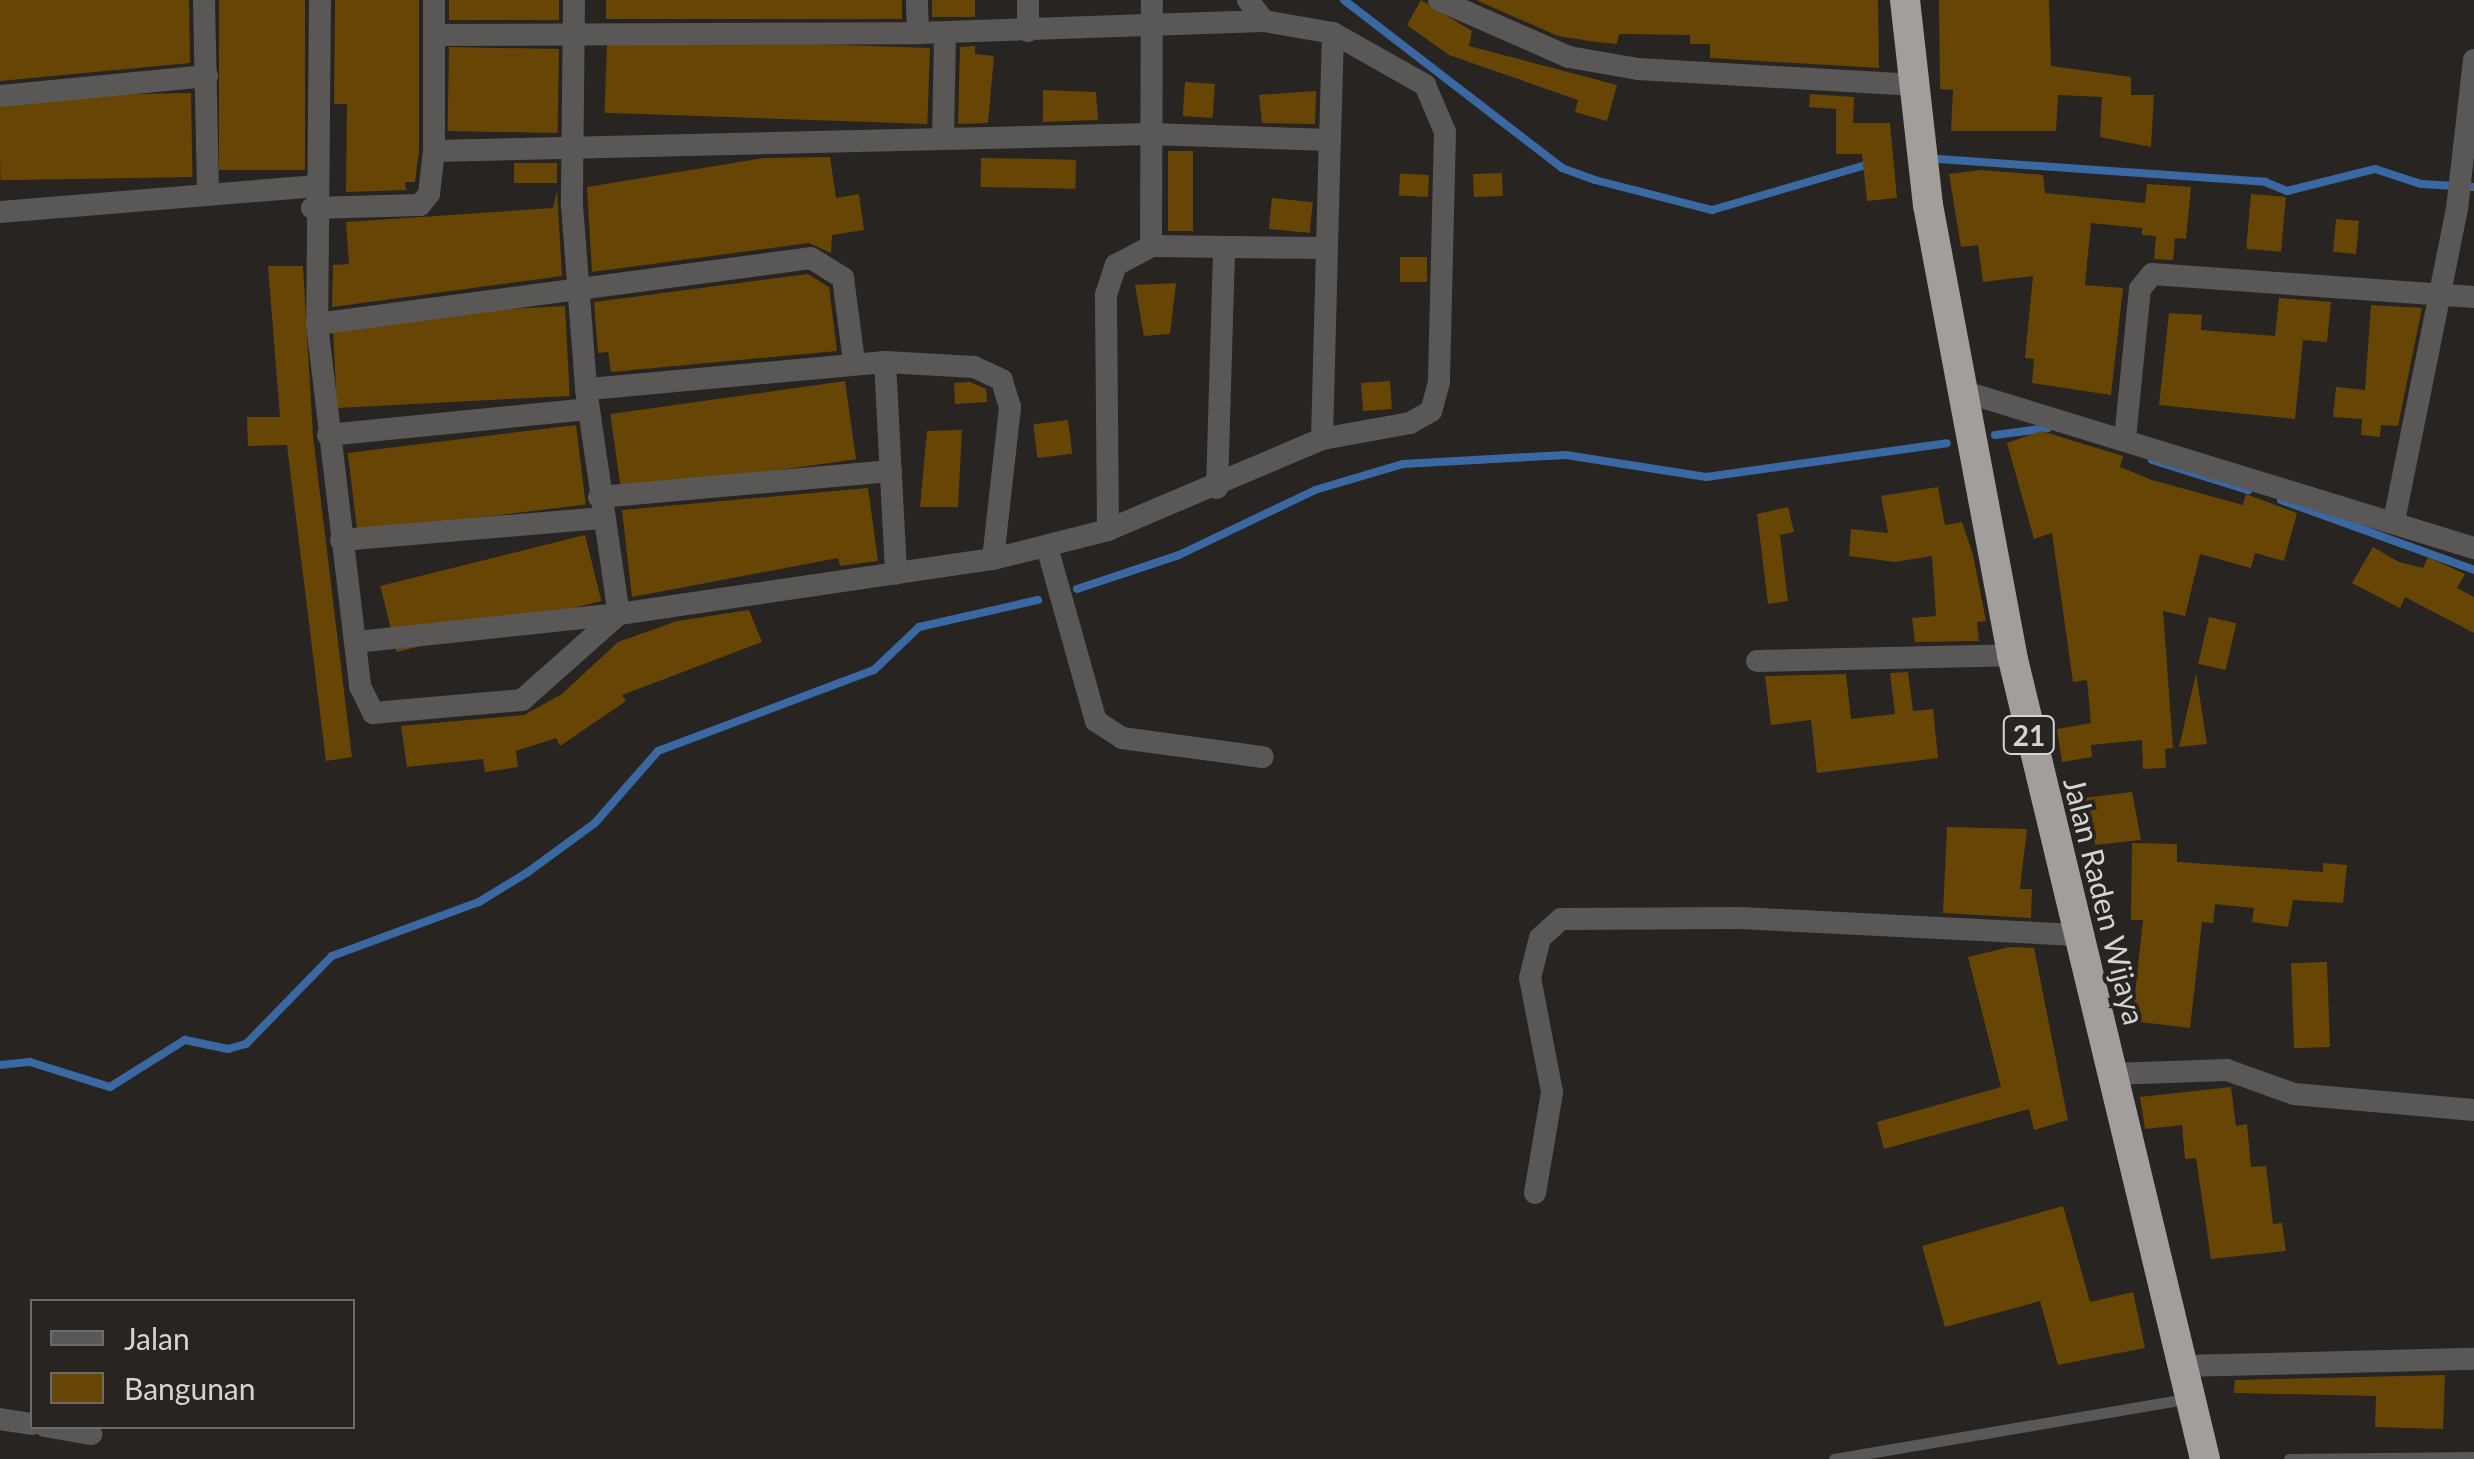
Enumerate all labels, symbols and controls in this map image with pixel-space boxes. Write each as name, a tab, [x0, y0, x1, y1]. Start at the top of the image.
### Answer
road number: 21	[2002, 712, 2056, 758]
street label: Jalan Raden Wijaya	[2057, 773, 2153, 1029]
legend	[30, 1299, 355, 1429]
text: Jalan	[124, 1320, 190, 1356]
text: Bangunan	[124, 1370, 256, 1406]

